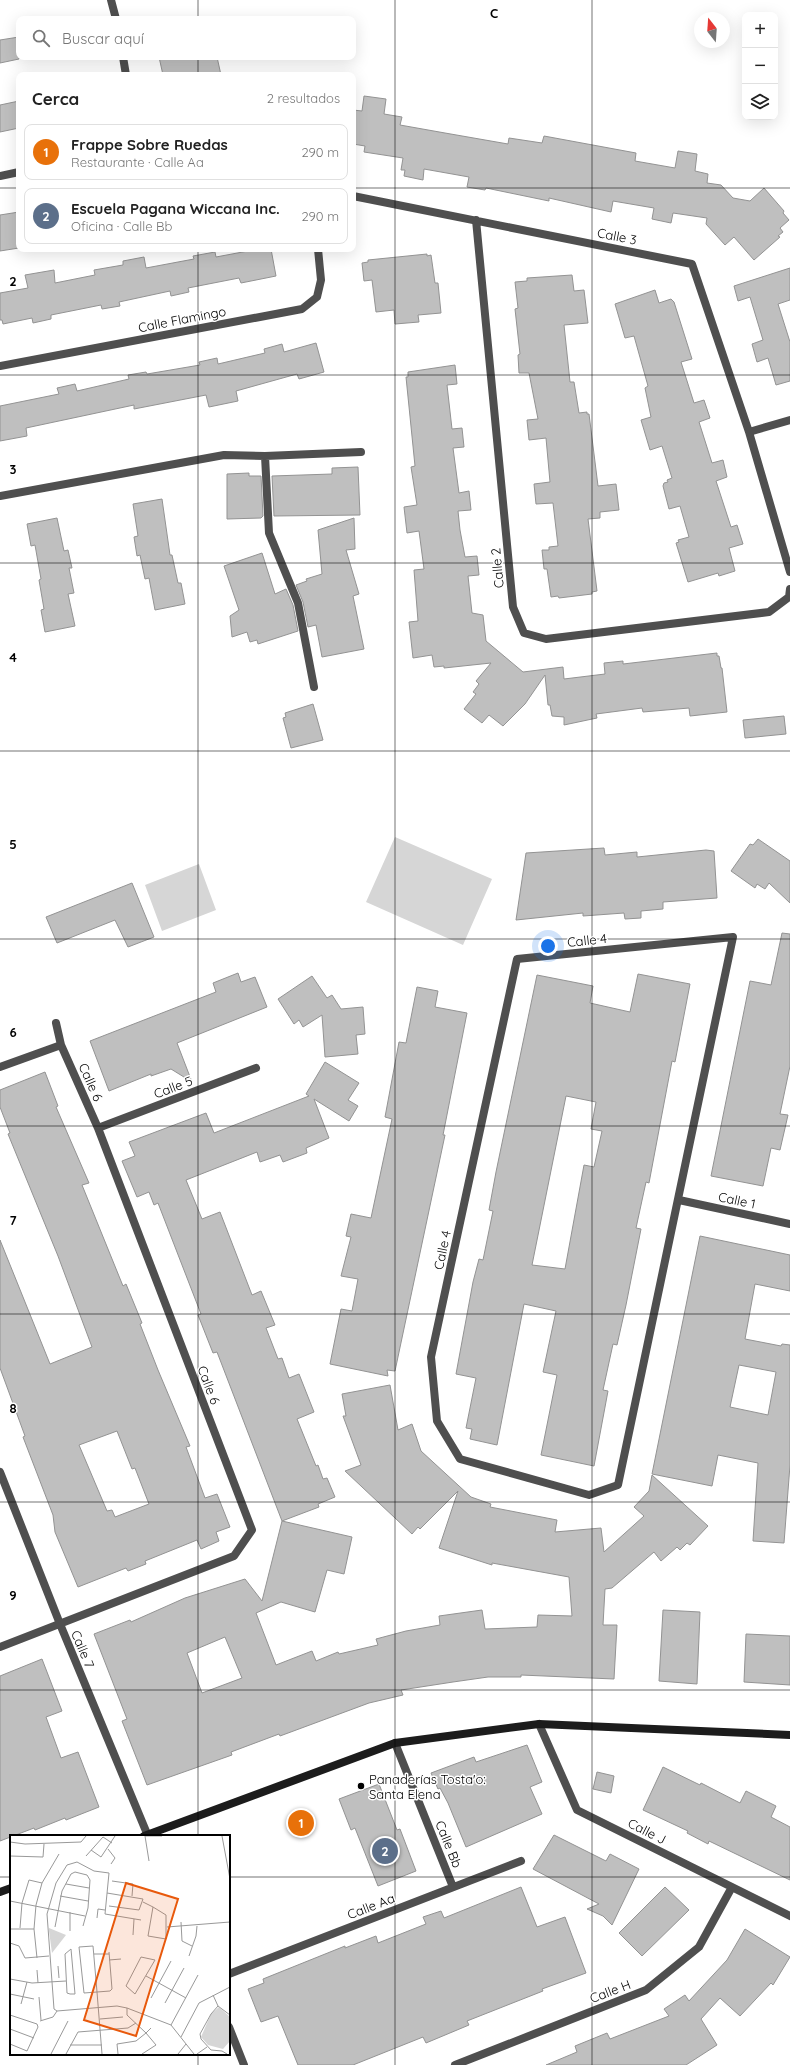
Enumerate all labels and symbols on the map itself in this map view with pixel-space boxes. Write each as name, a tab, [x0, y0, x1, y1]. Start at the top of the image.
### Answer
text: C	[490, 5, 498, 21]
north arrow	[694, 12, 730, 48]
street label: Calle 3	[596, 224, 638, 248]
text: 2	[9, 273, 17, 289]
street label: Calle Flamingo	[137, 303, 227, 335]
text: 3	[10, 461, 17, 477]
street label: Calle 2	[487, 547, 507, 589]
text: 4	[9, 649, 17, 665]
text: 5	[9, 836, 17, 852]
street label: Calle 4	[566, 930, 608, 950]
your location	[538, 936, 558, 956]
text: 6	[9, 1024, 17, 1040]
street label: Calle 6	[76, 1060, 106, 1104]
street label: Calle 5	[151, 1072, 195, 1102]
street label: Calle 1	[717, 1188, 757, 1212]
text: 7	[9, 1212, 17, 1228]
street label: Calle 4	[430, 1229, 454, 1271]
street label: Calle 6	[194, 1363, 224, 1407]
text: 8	[9, 1400, 17, 1416]
text: 9	[9, 1587, 17, 1603]
street label: Calle 7	[68, 1628, 98, 1671]
place label: Panaderías Tosta'o: Santa Elena	[369, 1771, 486, 1802]
marker: Panaderías Tosta'o: Santa Elena	[356, 1781, 366, 1791]
pin: 1	[288, 1808, 314, 1838]
street label: Calle J	[625, 1815, 669, 1847]
street label: Calle Bb	[432, 1818, 466, 1870]
inset map	[10, 1835, 230, 2055]
pin: 2	[372, 1836, 398, 1866]
street label: Calle Aa	[345, 1890, 397, 1922]
street label: Calle H	[587, 1976, 633, 2006]

